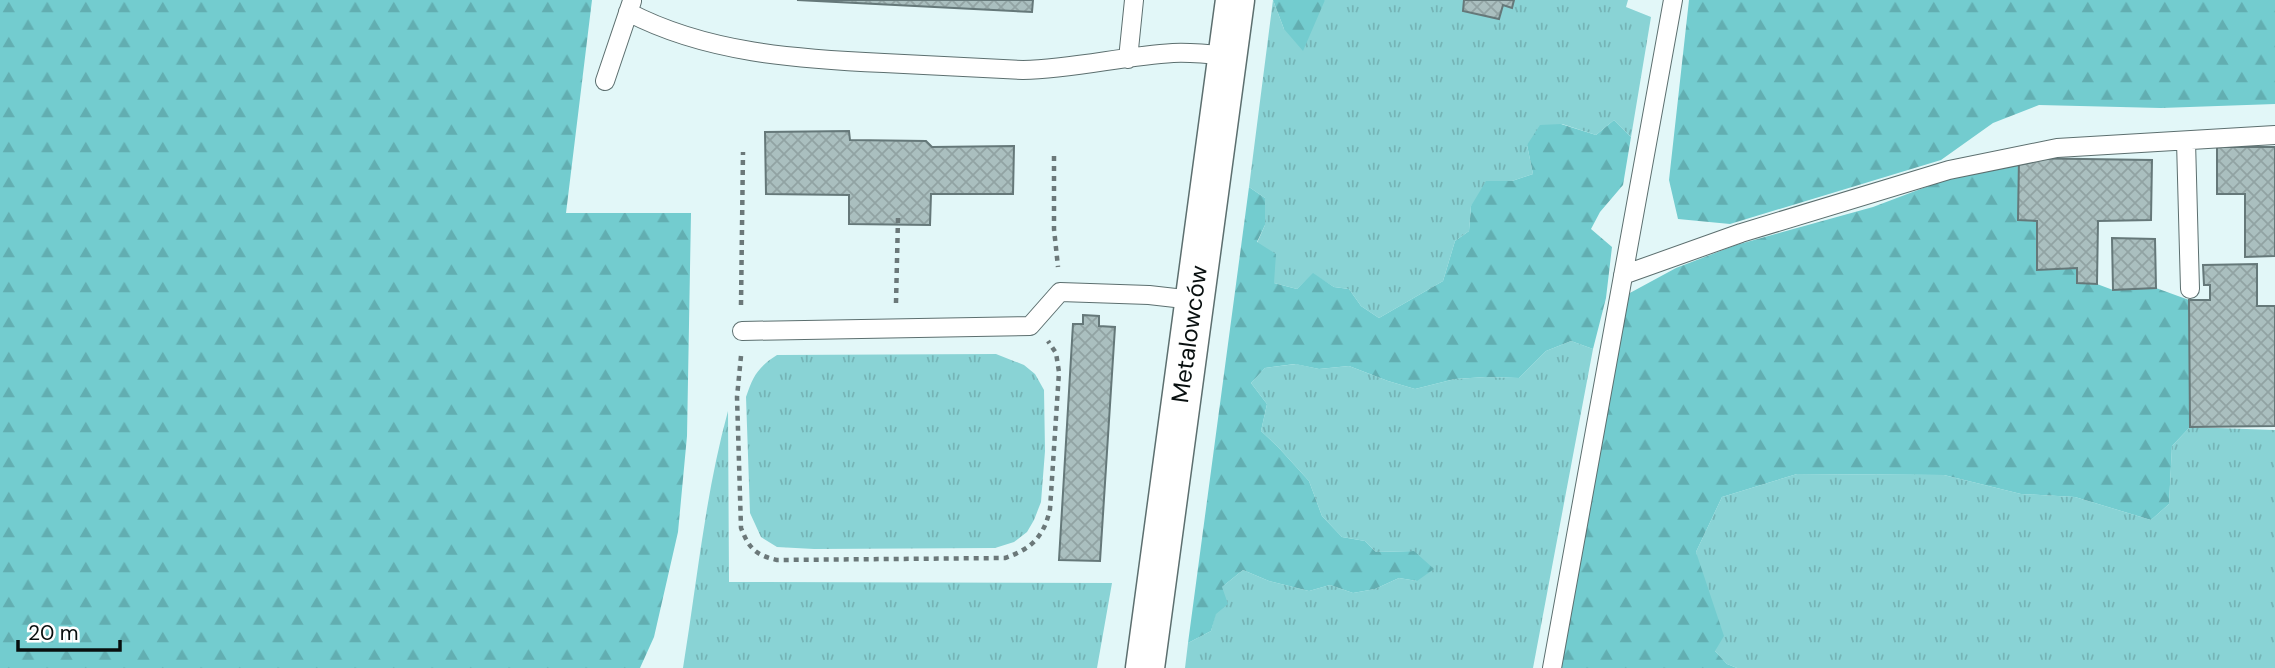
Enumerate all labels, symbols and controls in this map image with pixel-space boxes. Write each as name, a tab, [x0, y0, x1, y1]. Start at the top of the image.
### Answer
street label: Metalowców	[1164, 263, 1214, 405]
scale bar	[18, 608, 119, 652]
text: 20 m	[28, 619, 79, 647]

